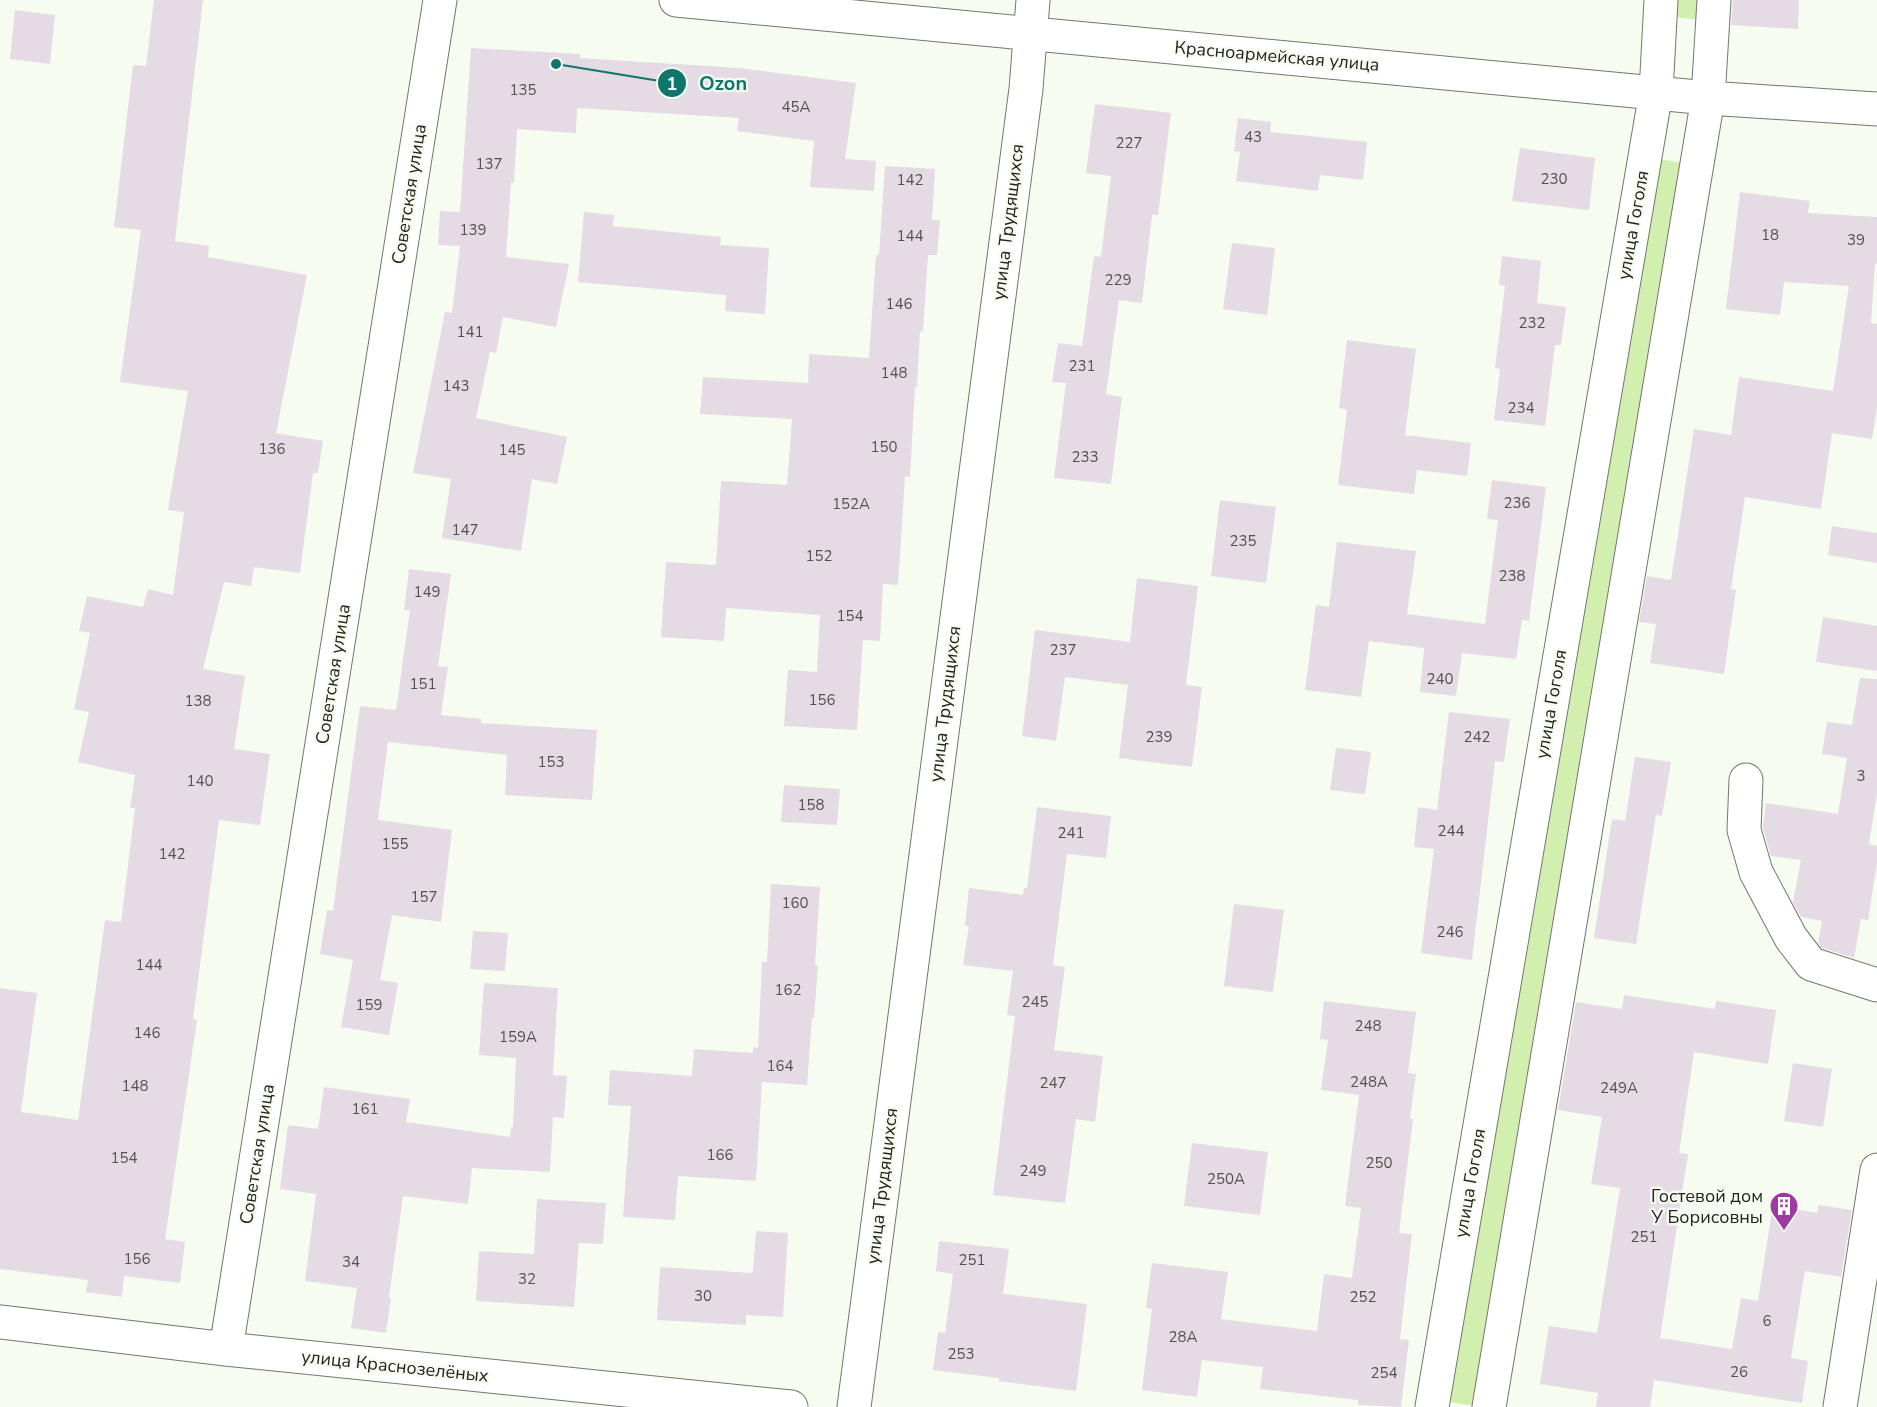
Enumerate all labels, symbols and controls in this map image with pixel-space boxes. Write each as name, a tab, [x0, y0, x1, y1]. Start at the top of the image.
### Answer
street label: Красноармейская улица	[1173, 35, 1381, 77]
callout: Ozon	[657, 64, 759, 102]
text: Ozon	[699, 70, 747, 97]
text: 1	[667, 72, 677, 96]
house number: 135	[509, 80, 537, 100]
house number: 45А	[782, 97, 811, 117]
street label: Советская улица	[386, 122, 432, 266]
house number: 43	[1244, 127, 1262, 147]
house number: 227	[1115, 133, 1143, 153]
street label: улица Трудящихся	[986, 142, 1030, 302]
house number: 137	[475, 154, 503, 174]
house number: 230	[1540, 169, 1568, 189]
street label: улица Гоголя	[1612, 169, 1654, 281]
house number: 142	[896, 170, 924, 190]
house number: 139	[459, 220, 487, 240]
house number: 18	[1761, 225, 1779, 245]
house number: 144	[896, 226, 924, 246]
house number: 39	[1847, 230, 1865, 250]
house number: 229	[1104, 270, 1132, 290]
house number: 146	[885, 294, 913, 314]
house number: 232	[1518, 313, 1546, 333]
house number: 141	[456, 322, 484, 342]
house number: 231	[1068, 356, 1096, 376]
house number: 148	[880, 363, 908, 383]
house number: 143	[442, 376, 470, 396]
house number: 234	[1507, 398, 1535, 418]
house number: 150	[870, 437, 898, 457]
house number: 136	[258, 439, 286, 459]
house number: 145	[498, 440, 526, 460]
house number: 233	[1071, 447, 1099, 467]
house number: 236	[1503, 493, 1531, 513]
house number: 152А	[832, 494, 870, 514]
house number: 147	[451, 520, 479, 540]
house number: 235	[1229, 531, 1257, 551]
house number: 152	[805, 546, 833, 566]
house number: 238	[1498, 566, 1526, 586]
house number: 149	[413, 582, 441, 602]
street label: Советская улица	[310, 602, 356, 746]
house number: 154	[836, 606, 864, 626]
street label: улица Трудящихся	[923, 624, 967, 784]
house number: 237	[1049, 640, 1077, 660]
street label: улица Гоголя	[1530, 648, 1572, 760]
house number: 240	[1426, 669, 1454, 689]
house number: 151	[409, 674, 437, 694]
house number: 156	[808, 690, 836, 710]
house number: 138	[184, 691, 212, 711]
house number: 239	[1145, 727, 1173, 747]
house number: 242	[1463, 727, 1491, 747]
house number: 153	[537, 752, 565, 772]
house number: 3	[1856, 766, 1866, 786]
house number: 140	[186, 771, 214, 791]
house number: 158	[797, 795, 825, 815]
house number: 244	[1437, 821, 1465, 841]
house number: 241	[1057, 823, 1085, 843]
house number: 155	[381, 834, 409, 854]
house number: 142	[158, 844, 186, 864]
house number: 157	[410, 887, 438, 907]
house number: 160	[781, 893, 809, 913]
house number: 246	[1436, 922, 1464, 942]
house number: 144	[135, 955, 163, 975]
house number: 162	[774, 980, 802, 1000]
house number: 245	[1021, 992, 1049, 1012]
house number: 159	[355, 995, 383, 1015]
house number: 248	[1354, 1016, 1382, 1036]
house number: 146	[133, 1023, 161, 1043]
house number: 159А	[499, 1027, 537, 1047]
house number: 164	[766, 1056, 794, 1076]
house number: 248А	[1350, 1072, 1388, 1092]
house number: 247	[1039, 1073, 1067, 1093]
house number: 148	[121, 1076, 149, 1096]
house number: 249А	[1600, 1078, 1638, 1098]
street label: Советская улица	[234, 1082, 280, 1226]
house number: 161	[351, 1099, 379, 1119]
street label: улица Трудящихся	[860, 1106, 904, 1266]
street label: улица Гоголя	[1449, 1127, 1491, 1239]
house number: 166	[706, 1145, 734, 1165]
house number: 154	[110, 1148, 138, 1168]
house number: 250	[1365, 1153, 1393, 1173]
house number: 249	[1019, 1161, 1047, 1181]
house number: 250А	[1207, 1169, 1245, 1189]
place label: Гостевой дом У Борисовны	[1650, 1184, 1763, 1229]
building icon: Гостевой дом У Борисовны	[1768, 1190, 1800, 1232]
house number: 251	[1630, 1227, 1658, 1247]
house number: 156	[123, 1249, 151, 1269]
house number: 251	[958, 1250, 986, 1270]
house number: 34	[342, 1252, 360, 1272]
house number: 32	[518, 1269, 536, 1289]
house number: 30	[694, 1286, 712, 1306]
house number: 252	[1349, 1287, 1377, 1307]
house number: 6	[1762, 1311, 1772, 1331]
house number: 28А	[1169, 1327, 1198, 1347]
street label: улица Краснозелёных	[300, 1344, 490, 1388]
house number: 253	[947, 1344, 975, 1364]
house number: 26	[1730, 1362, 1748, 1382]
house number: 254	[1370, 1363, 1398, 1383]

